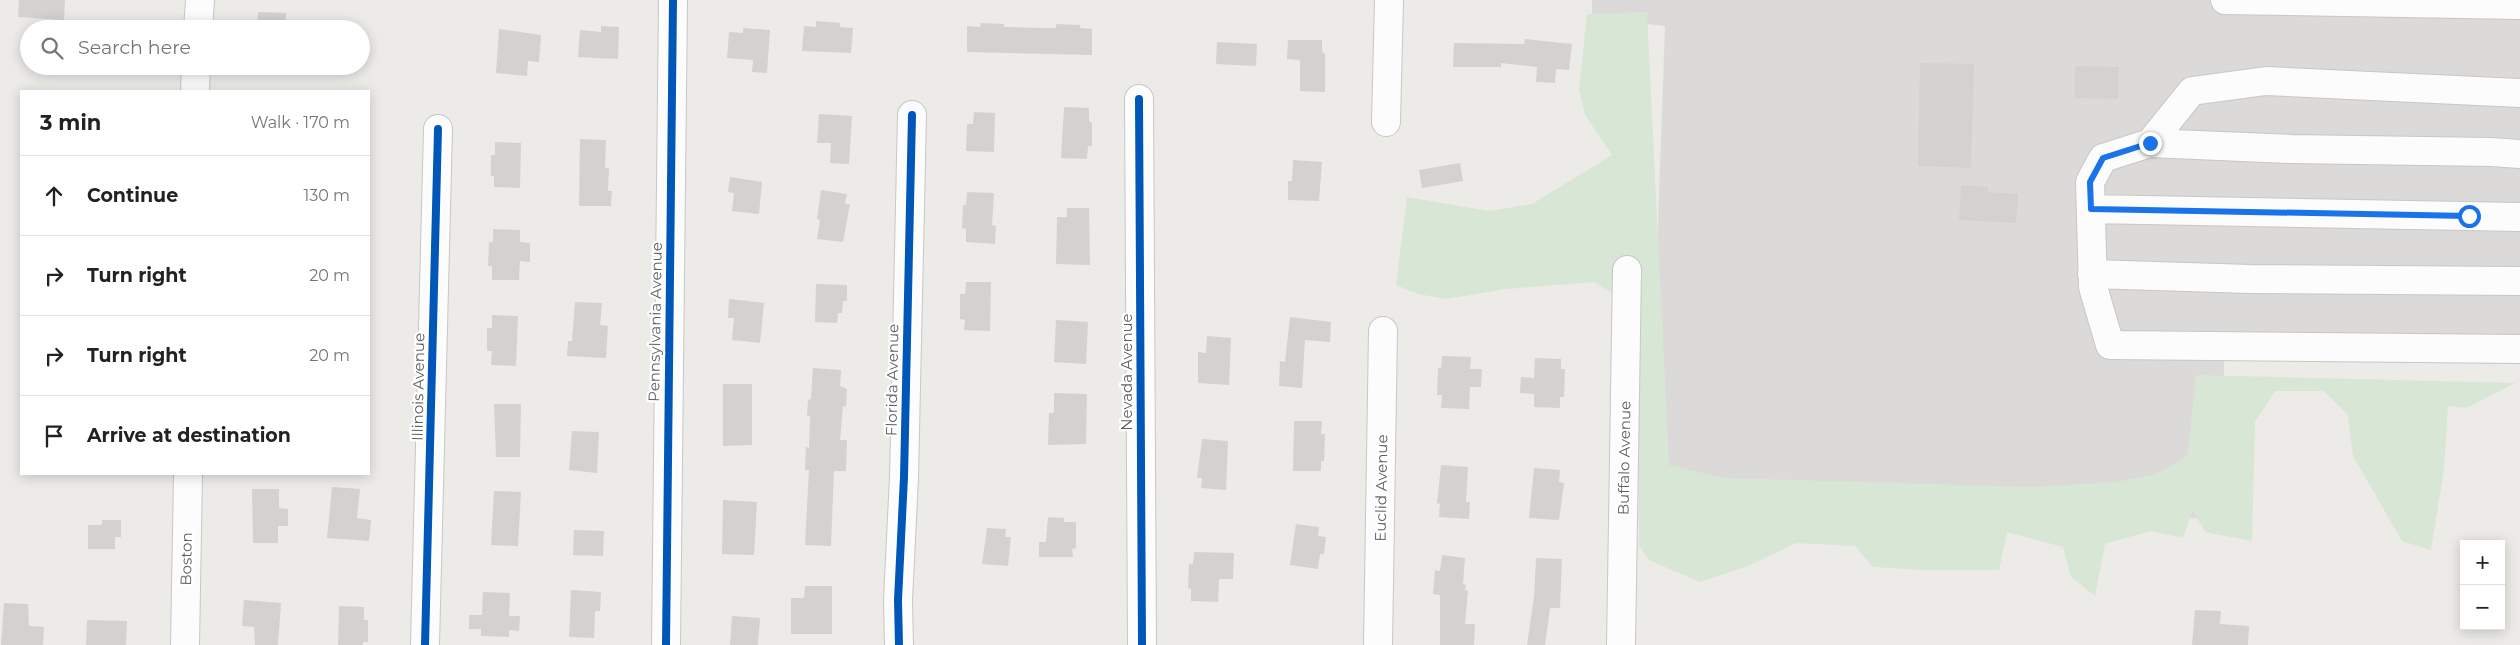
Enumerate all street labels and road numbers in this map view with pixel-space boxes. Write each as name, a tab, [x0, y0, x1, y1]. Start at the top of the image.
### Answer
street label: Pennsylvania Avenue	[644, 242, 666, 402]
street label: Nevada Avenue	[1117, 313, 1136, 431]
street label: Florida Avenue	[882, 324, 902, 436]
street label: Illinois Avenue	[408, 333, 428, 441]
street label: Buffalo Avenue	[1614, 401, 1634, 515]
street label: Euclid Avenue	[1371, 434, 1391, 542]
street label: Boston	[176, 532, 196, 586]

